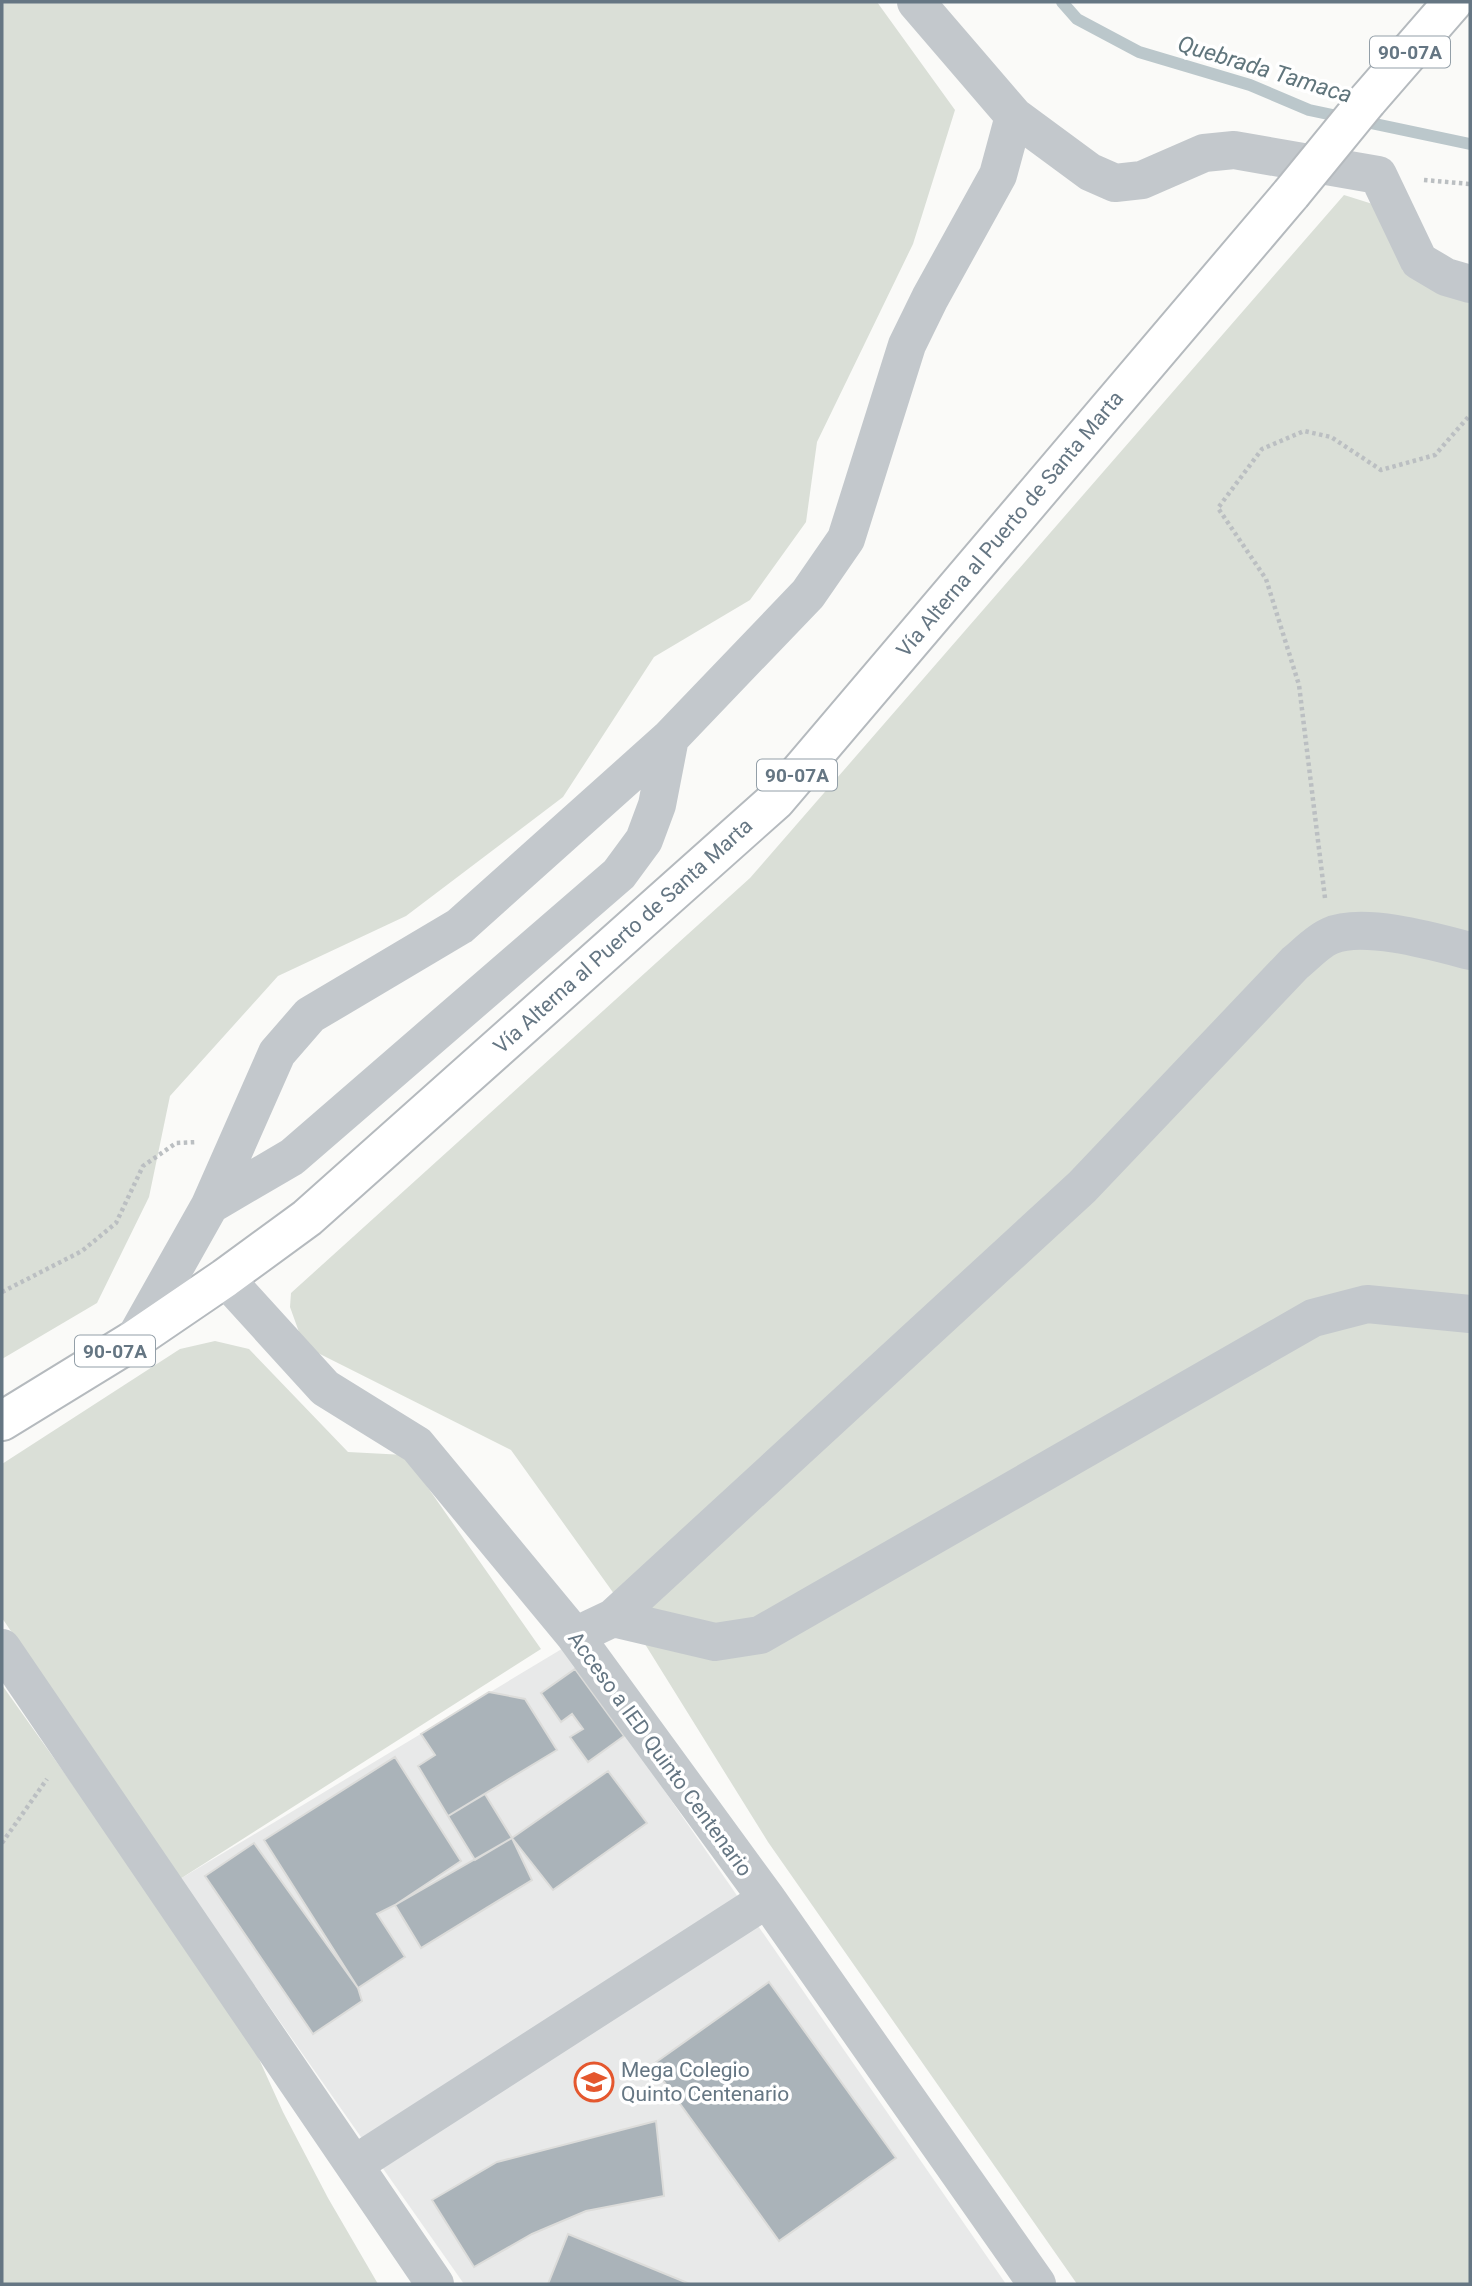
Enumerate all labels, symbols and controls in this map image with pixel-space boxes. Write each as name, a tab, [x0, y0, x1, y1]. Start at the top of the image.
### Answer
water label: Quebrada Tamaca	[1174, 30, 1355, 109]
road number: 90-07A	[1370, 36, 1450, 68]
street label: Vía Alterna al Puerto de Santa Marta	[892, 386, 1128, 662]
road number: 90-07A	[757, 760, 837, 790]
street label: Vía Alterna al Puerto de Santa Marta	[489, 814, 757, 1058]
road number: 90-07A	[75, 1336, 155, 1366]
street label: Acceso a IED Quinto Centenario	[563, 1627, 757, 1881]
place label: Mega Colegio Quinto Centenario	[621, 2058, 789, 2106]
school or university icon: Mega Colegio Quinto Centenario	[573, 2061, 615, 2103]

